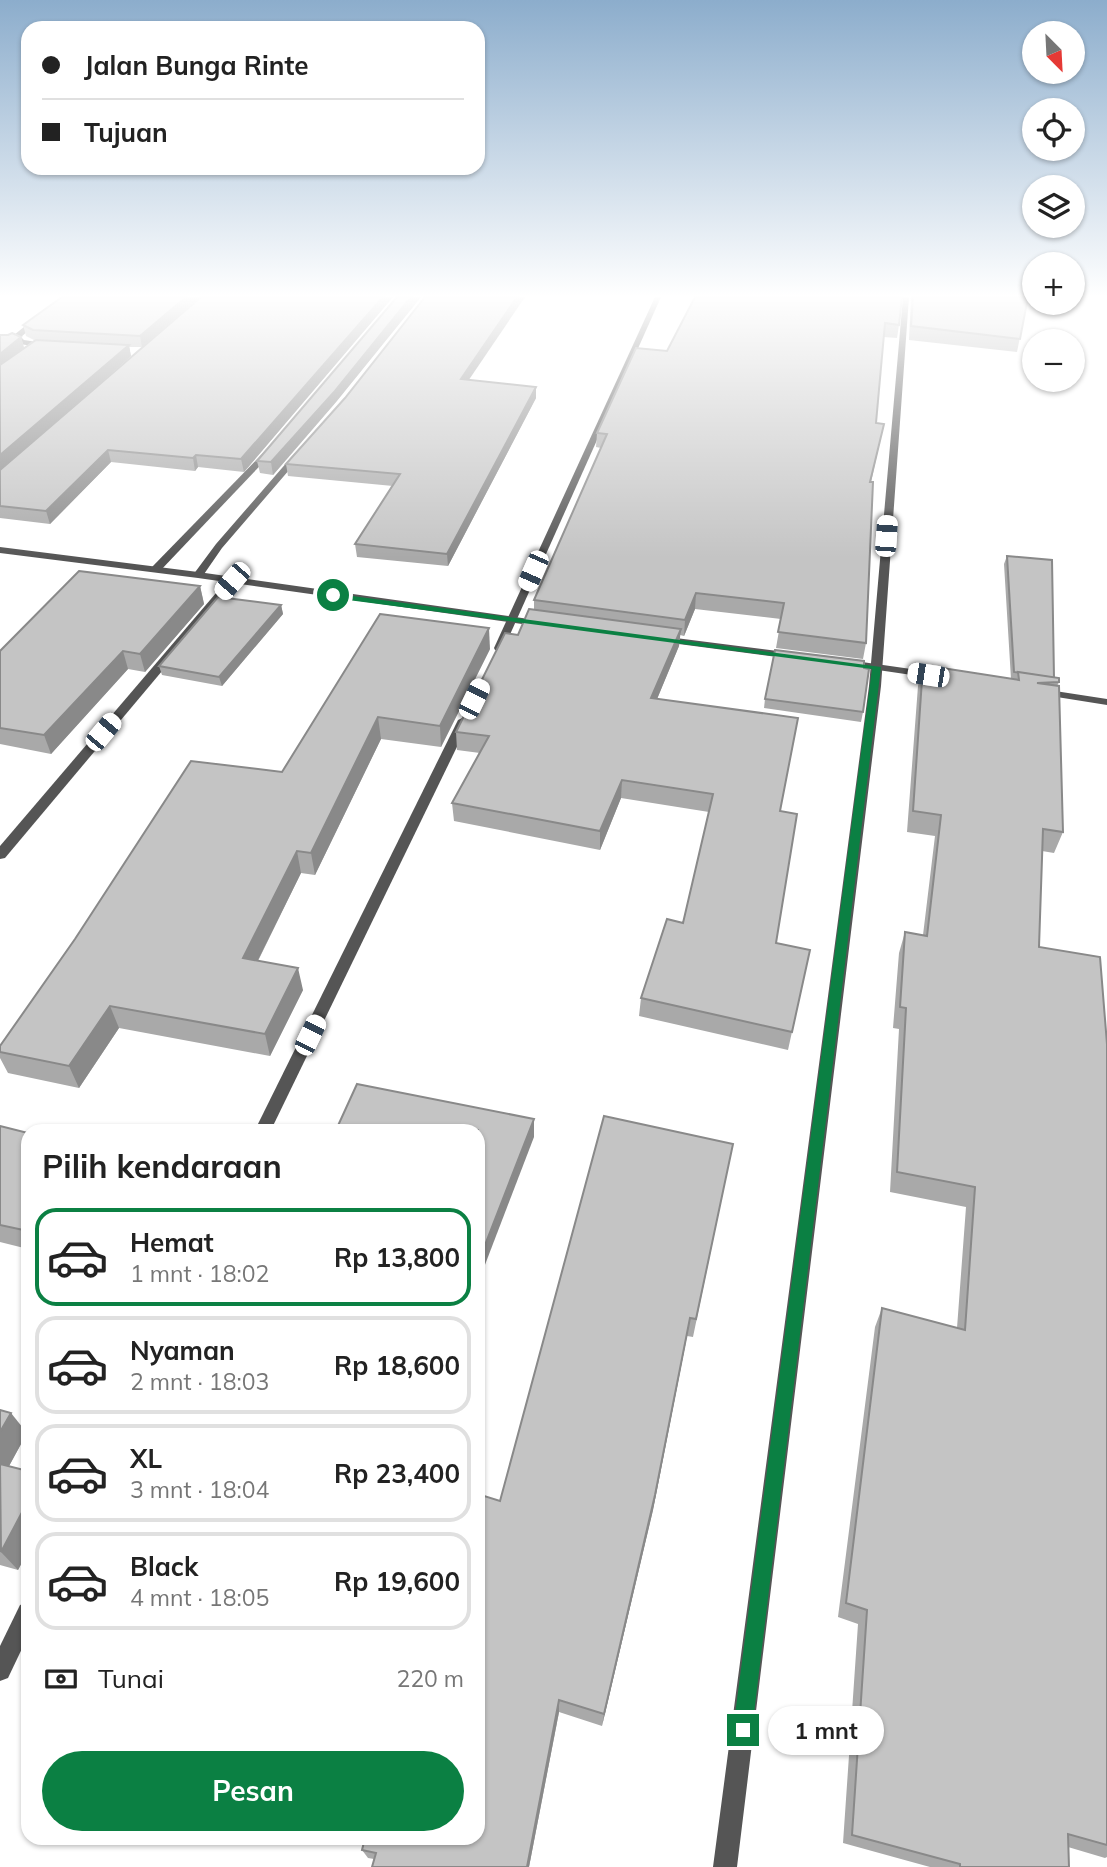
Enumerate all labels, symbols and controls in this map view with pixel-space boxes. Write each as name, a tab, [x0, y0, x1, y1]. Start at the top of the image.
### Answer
north arrow	[1022, 21, 1085, 84]
map controls	[1022, 21, 1085, 392]
text: Jalan Bunga Rinte	[84, 49, 308, 82]
button: locate	[1022, 98, 1085, 161]
text: Tujuan	[84, 116, 168, 149]
button: layers	[1022, 175, 1085, 238]
button: +	[1022, 252, 1085, 315]
button: −	[1022, 329, 1085, 392]
car	[875, 514, 898, 558]
car	[515, 548, 552, 594]
car	[211, 558, 254, 604]
route start	[317, 579, 349, 611]
car	[906, 661, 951, 689]
car	[456, 676, 493, 722]
car	[82, 709, 125, 755]
car	[292, 1012, 329, 1058]
text: Pilih kendaraan	[42, 1146, 282, 1186]
icon: car	[46, 1226, 109, 1289]
text: Hemat	[130, 1226, 214, 1259]
text: Rp 13,800	[334, 1241, 460, 1274]
text: 1 mnt · 18:02	[130, 1259, 269, 1288]
icon: car	[46, 1334, 109, 1397]
text: Nyaman	[130, 1334, 235, 1367]
text: Rp 18,600	[334, 1349, 460, 1382]
text: 2 mnt · 18:03	[130, 1367, 269, 1396]
icon: car	[46, 1442, 109, 1505]
text: XL	[130, 1442, 162, 1475]
text: Rp 23,400	[334, 1457, 460, 1490]
text: 3 mnt · 18:04	[130, 1475, 269, 1504]
icon: car	[46, 1550, 109, 1613]
text: Black	[130, 1550, 198, 1583]
text: Rp 19,600	[334, 1565, 460, 1598]
text: 4 mnt · 18:05	[130, 1583, 269, 1612]
icon: cash	[42, 1660, 80, 1698]
text: Tunai	[98, 1662, 164, 1695]
text: 220 m	[396, 1664, 464, 1693]
callout: 1 mnt	[768, 1706, 883, 1754]
route end	[727, 1714, 759, 1746]
text: 1 mnt	[794, 1716, 858, 1745]
button: Pesan	[42, 1751, 464, 1831]

